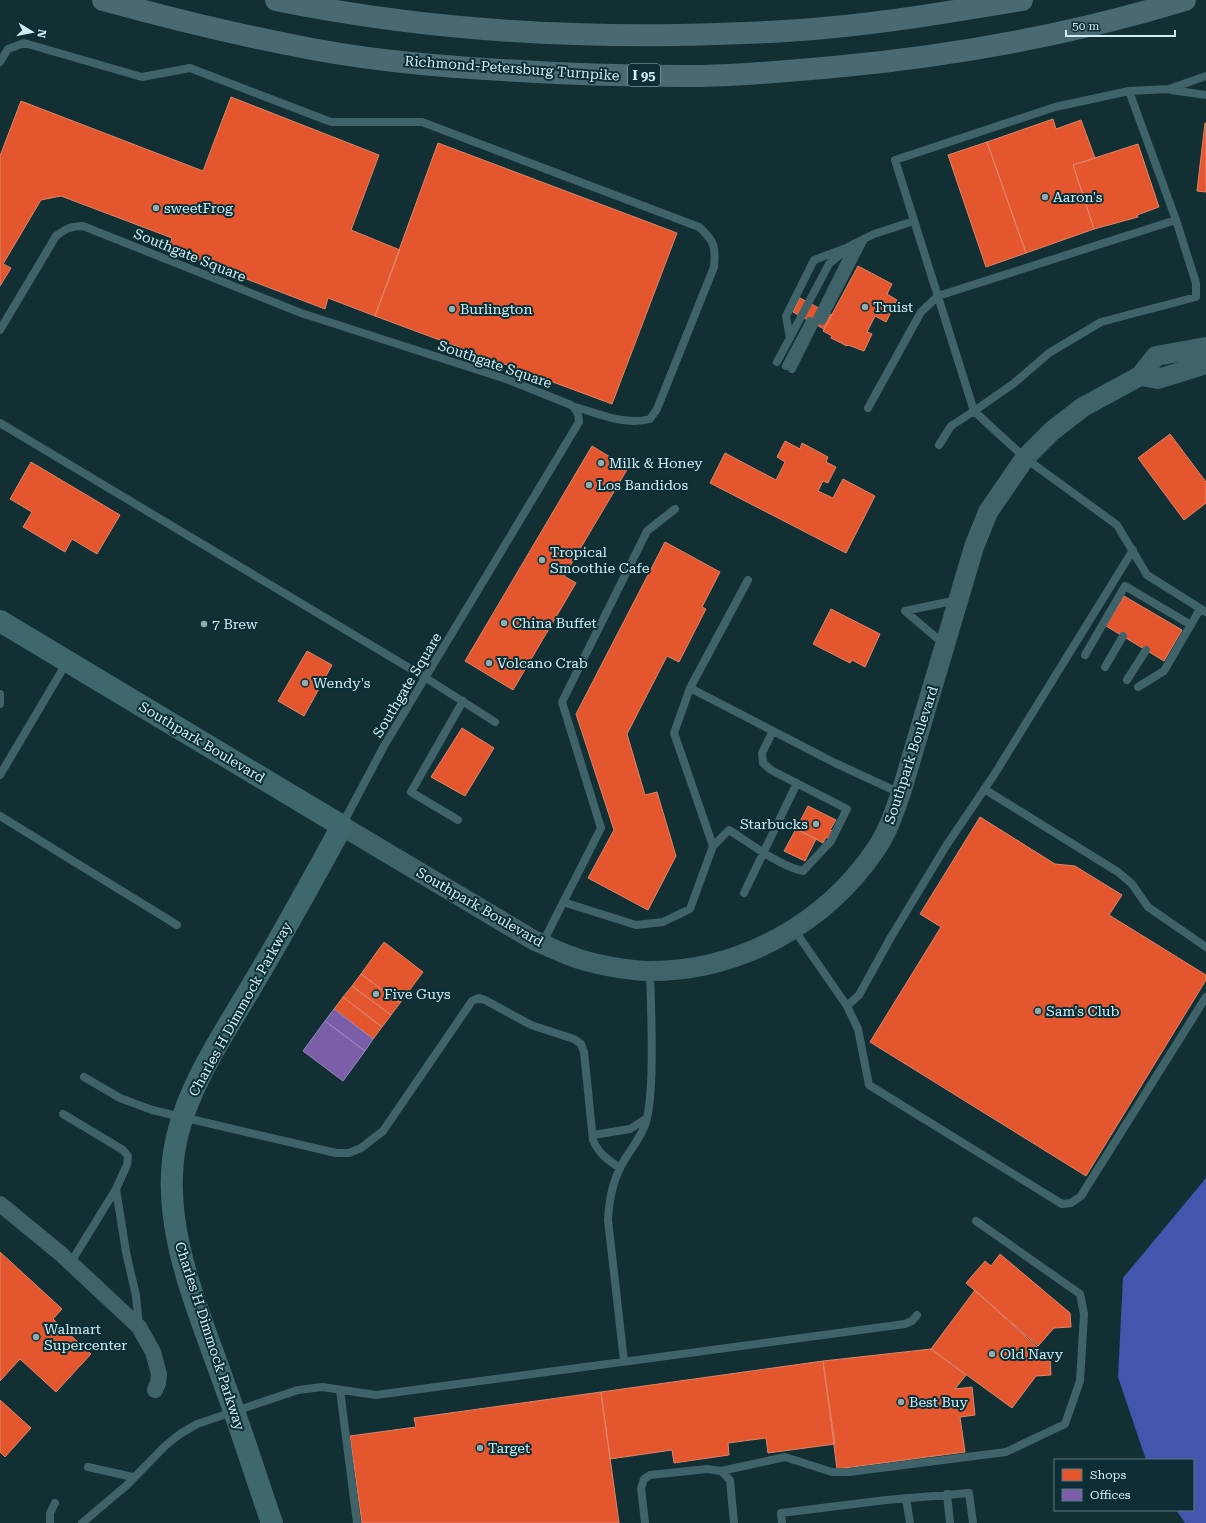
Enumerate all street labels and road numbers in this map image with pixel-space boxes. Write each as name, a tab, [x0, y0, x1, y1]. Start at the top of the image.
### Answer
street label: Richmond-Petersburg Turnpike	[404, 53, 620, 84]
road number: I 95	[628, 64, 660, 86]
street label: Southgate Square	[132, 225, 249, 285]
street label: Southgate Square	[436, 337, 554, 391]
street label: Southgate Square	[369, 629, 445, 740]
street label: Southpark Boulevard	[881, 684, 941, 826]
street label: Southpark Boulevard	[136, 698, 268, 786]
street label: Southpark Boulevard	[414, 864, 546, 950]
street label: Charles H Dimmock Parkway	[185, 918, 295, 1099]
street label: Charles H Dimmock Parkway	[172, 1240, 248, 1433]

